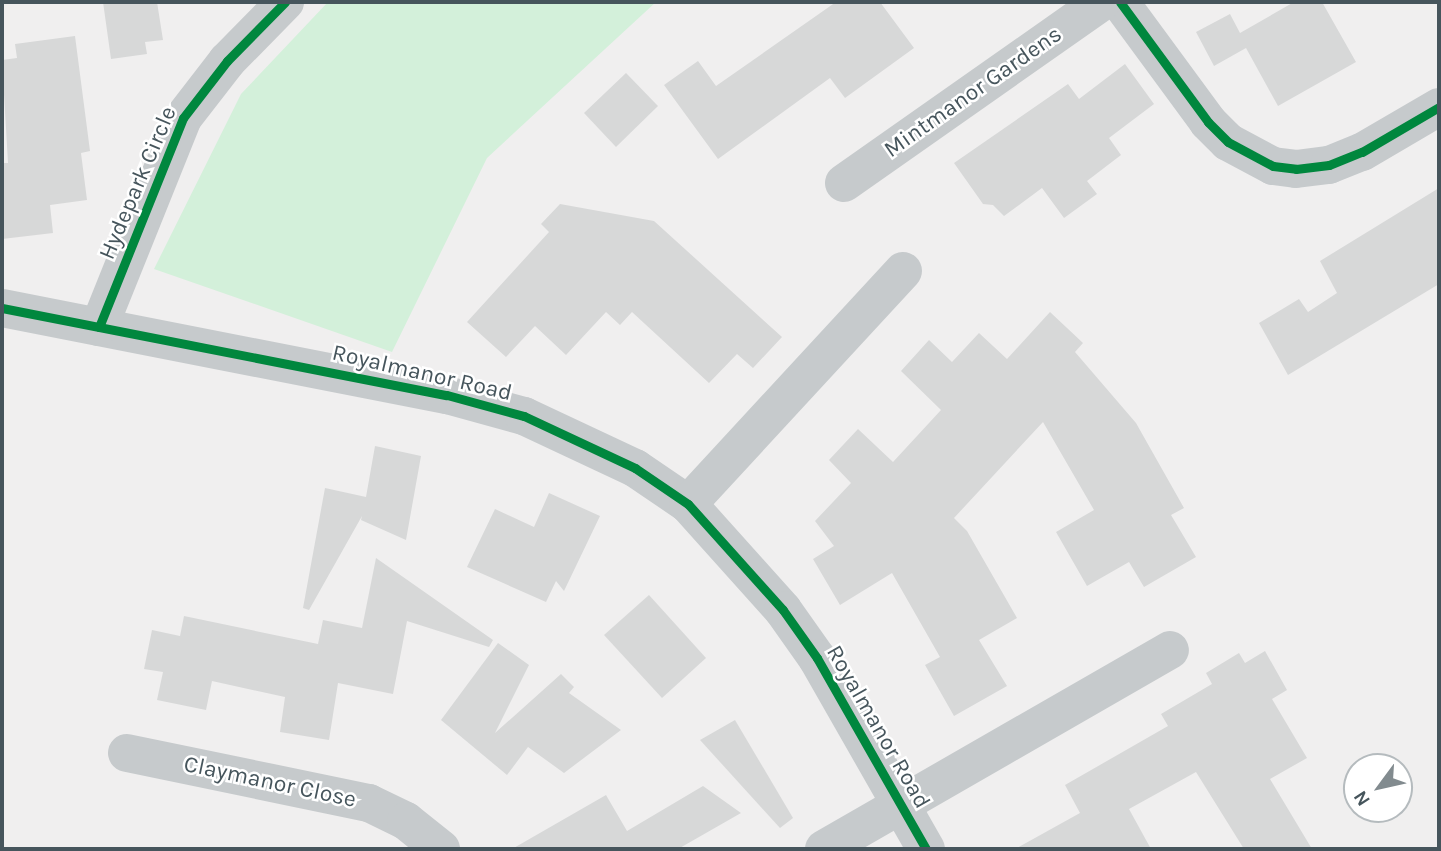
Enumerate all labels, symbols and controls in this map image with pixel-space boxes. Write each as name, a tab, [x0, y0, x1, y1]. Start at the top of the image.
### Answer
street label: Mintmanor Gardens	[879, 20, 1067, 164]
street label: Hydepark Circle	[93, 102, 183, 264]
street label: Royalmanor Road	[329, 339, 515, 407]
street label: Royalmanor Road	[820, 641, 936, 813]
street label: Claymanor Close	[181, 750, 359, 814]
north arrow	[1343, 753, 1413, 823]
text: N	[1349, 787, 1375, 810]

